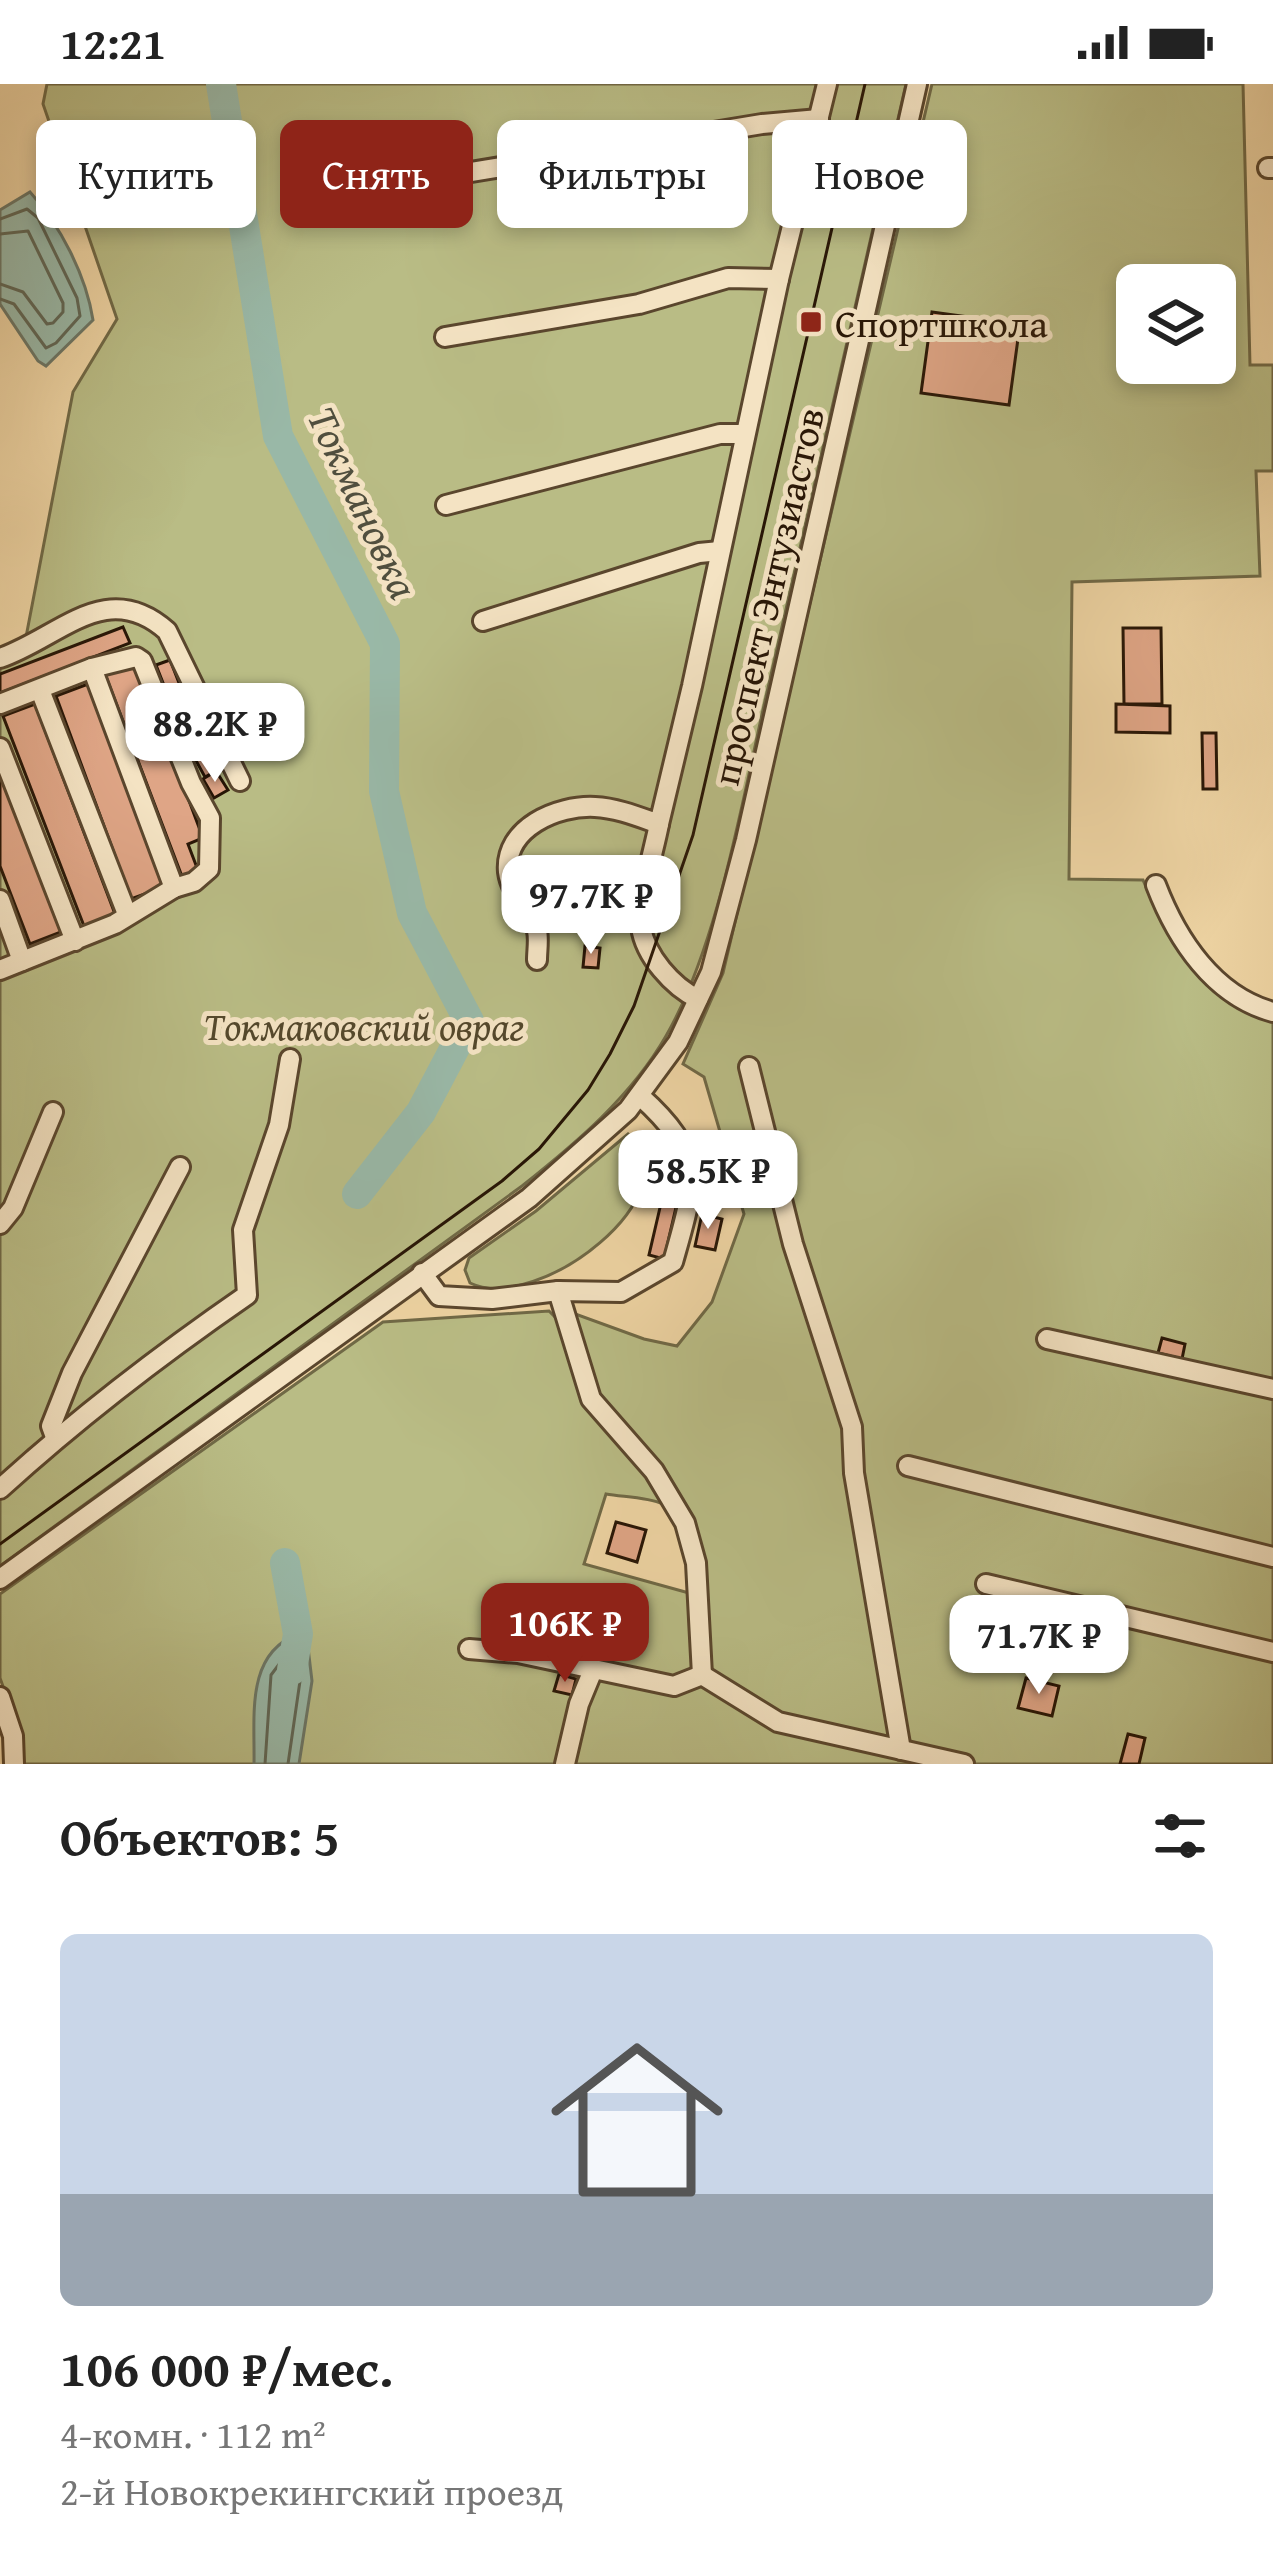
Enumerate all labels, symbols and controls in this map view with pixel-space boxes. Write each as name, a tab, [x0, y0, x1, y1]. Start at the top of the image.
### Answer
text: 12:21	[60, 10, 166, 75]
chip: Купить	[36, 120, 256, 228]
chip: Снять	[280, 120, 473, 228]
chip: Фильтры	[497, 120, 748, 228]
chip: Новое	[772, 120, 967, 228]
map controls	[1116, 264, 1236, 384]
button: layers	[1116, 264, 1236, 384]
place label: Спортшкола	[835, 294, 1048, 351]
marker: Спортшкола	[798, 309, 824, 335]
water label: Токмановка	[293, 396, 435, 609]
street label: проспект Энтузиастов	[696, 402, 838, 790]
pin: 88.2K ₽	[104, 683, 326, 785]
text: 88.2K ₽	[152, 693, 278, 750]
pin: 97.7K ₽	[480, 855, 702, 957]
text: 97.7K ₽	[528, 865, 654, 922]
park label: Токмаковский овраг	[204, 997, 524, 1054]
pin: 58.5K ₽	[597, 1130, 819, 1232]
text: 58.5K ₽	[645, 1140, 771, 1197]
pin: 106K ₽	[467, 1583, 663, 1685]
text: 106K ₽	[508, 1593, 622, 1650]
pin: 71.7K ₽	[928, 1595, 1150, 1697]
text: 71.7K ₽	[976, 1605, 1102, 1662]
text: Объектов: 5	[60, 1799, 340, 1874]
icon: filters	[1147, 1803, 1213, 1869]
icon: home	[529, 2012, 745, 2228]
text: 106 000 ₽/мес.	[60, 2330, 393, 2405]
text: 4-комн. · 112 m²	[60, 2405, 326, 2462]
text: 2-й Новокрекингский проезд	[60, 2462, 563, 2519]

